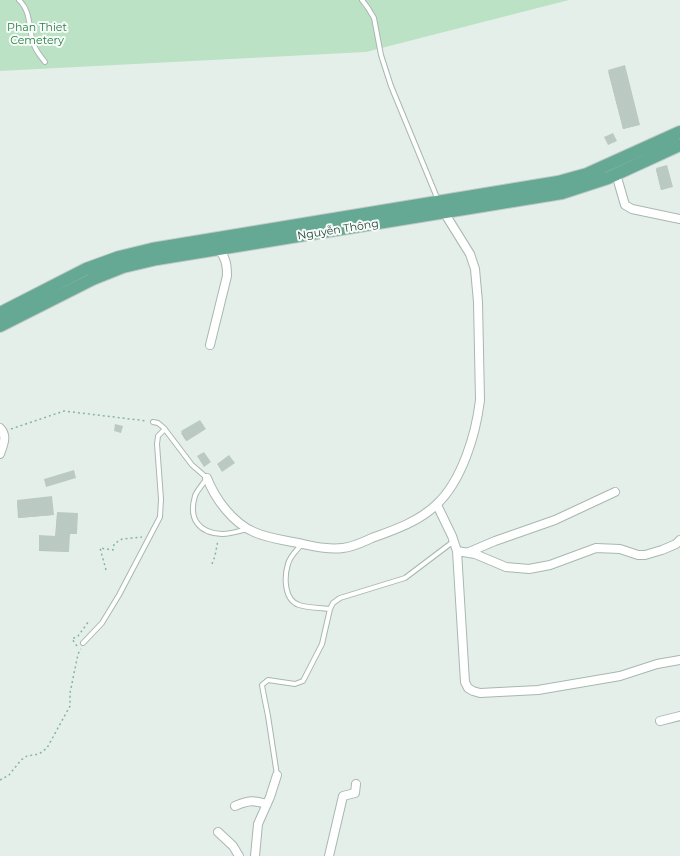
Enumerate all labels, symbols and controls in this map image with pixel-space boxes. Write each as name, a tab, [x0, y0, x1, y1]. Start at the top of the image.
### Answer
park label: Phan Thiet Cemetery	[7, 21, 67, 47]
street label: Nguyễn Thông	[296, 217, 380, 243]

